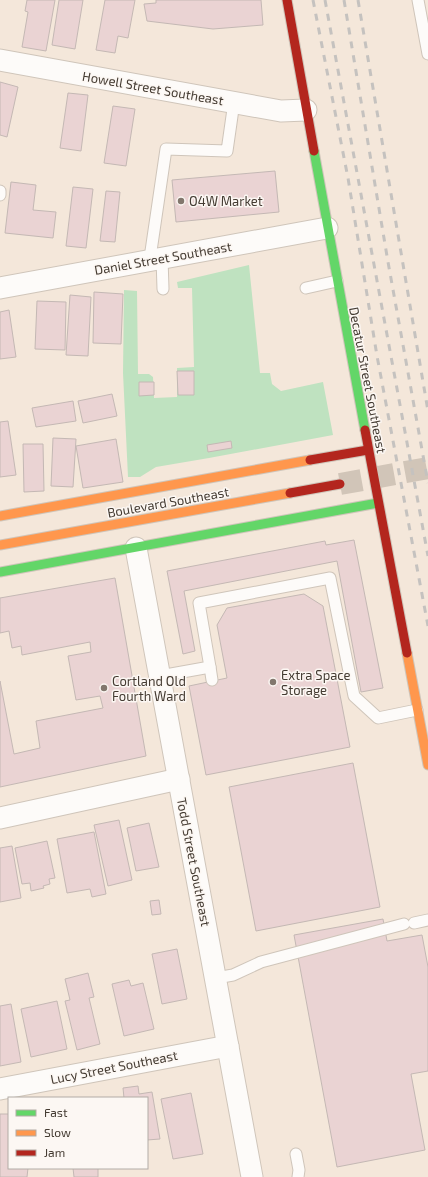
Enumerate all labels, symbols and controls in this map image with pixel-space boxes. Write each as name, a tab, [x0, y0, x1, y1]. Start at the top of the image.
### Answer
street label: Howell Street Southeast	[81, 68, 225, 108]
place label: O4W Market	[189, 193, 263, 209]
marker: O4W Market	[176, 196, 186, 206]
street label: Daniel Street Southeast	[93, 238, 233, 278]
street label: Decatur Street Southeast	[346, 306, 390, 455]
street label: Boulevard Southeast	[106, 483, 230, 521]
place label: Extra Space Storage	[281, 667, 351, 698]
place label: Cortland Old Fourth Ward	[112, 673, 186, 704]
marker: Extra Space Storage	[268, 677, 278, 687]
marker: Cortland Old Fourth Ward	[99, 683, 109, 693]
street label: Todd Street Southeast	[174, 796, 214, 928]
street label: Lucy Street Southeast	[49, 1047, 179, 1087]
legend	[8, 1097, 148, 1169]
text: Fast	[44, 1105, 68, 1119]
text: Slow	[44, 1125, 71, 1139]
text: Jam	[44, 1145, 65, 1159]

